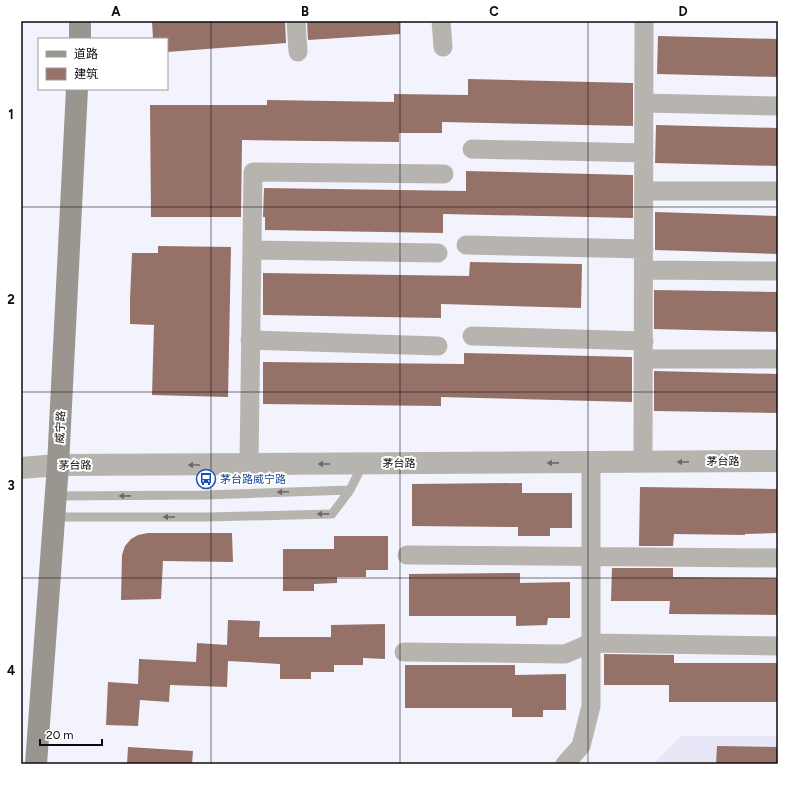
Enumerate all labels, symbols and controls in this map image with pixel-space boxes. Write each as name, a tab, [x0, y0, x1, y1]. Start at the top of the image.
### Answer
text: A	[111, 4, 121, 19]
text: B	[301, 4, 309, 19]
text: C	[489, 4, 499, 19]
text: D	[678, 4, 688, 19]
legend	[38, 38, 168, 90]
text: 道路	[74, 47, 98, 61]
text: 建筑	[74, 67, 98, 81]
text: 1	[8, 107, 14, 122]
text: 2	[7, 292, 15, 307]
street label: 威宁路	[53, 410, 68, 444]
street label: 茅台路	[707, 455, 740, 468]
street label: 茅台路	[383, 457, 416, 470]
street label: 茅台路	[58, 459, 92, 472]
one-way arrow	[547, 459, 559, 466]
one-way arrow	[676, 459, 689, 465]
one-way arrow	[317, 461, 330, 467]
one-way arrow	[187, 462, 200, 468]
bus stop icon: 茅台路威宁路	[195, 468, 217, 490]
place label: 茅台路威宁路	[220, 473, 286, 486]
text: 3	[7, 478, 15, 493]
one-way arrow	[277, 489, 289, 496]
one-way arrow	[119, 492, 131, 499]
one-way arrow	[316, 511, 329, 517]
one-way arrow	[162, 514, 175, 520]
text: 4	[7, 663, 15, 678]
scale bar	[40, 721, 102, 747]
text: 20 m	[46, 728, 74, 742]

